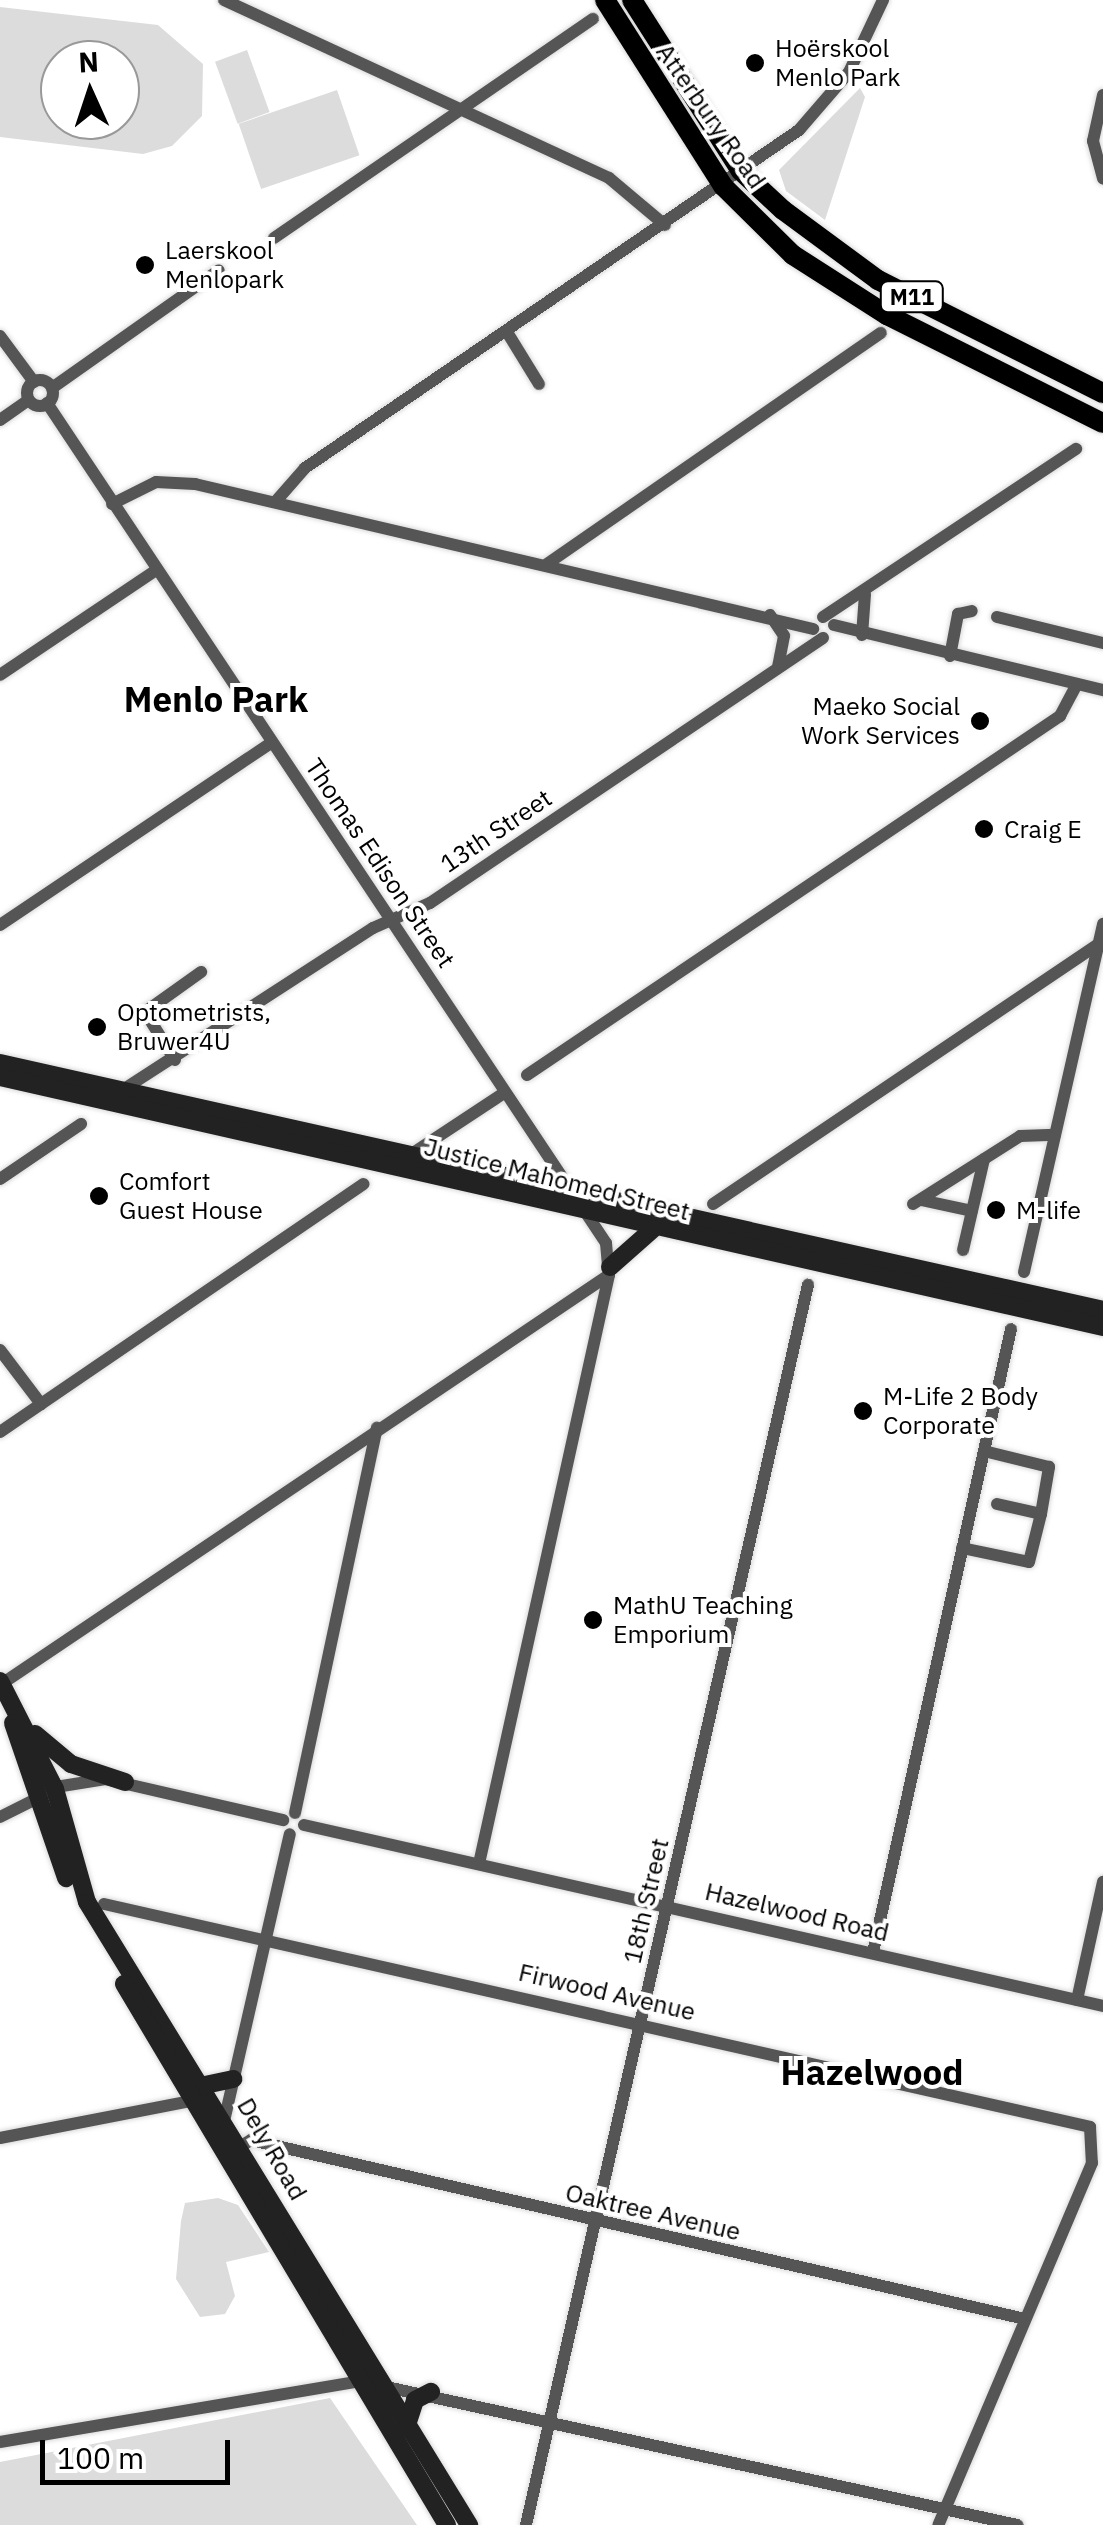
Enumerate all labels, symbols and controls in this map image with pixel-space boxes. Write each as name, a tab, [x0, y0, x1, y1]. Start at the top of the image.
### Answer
place label: Hoërskool Menlo Park	[775, 34, 901, 93]
street label: Atterbury Road	[650, 38, 772, 194]
north arrow	[40, 40, 140, 140]
text: N	[77, 43, 100, 81]
marker: Hoërskool Menlo Park	[744, 52, 766, 74]
place label: Laerskool Menlopark	[165, 236, 284, 295]
marker: Laerskool Menlopark	[134, 254, 156, 276]
road number: M11	[880, 280, 944, 314]
district label: Menlo Park	[124, 678, 308, 720]
place label: Maeko Social Work Services	[801, 692, 960, 751]
marker: Maeko Social Work Services	[969, 710, 991, 732]
street label: Thomas Edison Street	[299, 753, 461, 973]
street label: 13th Street	[435, 783, 557, 879]
place label: Craig E	[1004, 814, 1082, 844]
marker: Craig E	[973, 818, 995, 840]
place label: Optometrists, Bruwer4U	[117, 998, 271, 1057]
marker: Optometrists, Bruwer4U	[86, 1016, 108, 1038]
street label: Justice Mahomed Street	[421, 1131, 693, 1227]
place label: Comfort Guest House	[119, 1167, 263, 1226]
marker: Comfort Guest House	[88, 1185, 110, 1207]
place label: M-life	[1016, 1195, 1081, 1225]
marker: M-life	[985, 1199, 1007, 1221]
place label: M-Life 2 Body Corporate	[883, 1382, 1038, 1441]
marker: M-Life 2 Body Corporate	[852, 1400, 874, 1422]
place label: MathU Teaching Emporium	[613, 1591, 793, 1650]
marker: MathU Teaching Emporium	[582, 1609, 604, 1631]
street label: 18th Street	[617, 1836, 675, 1966]
street label: Hazelwood Road	[702, 1876, 892, 1948]
street label: Firwood Avenue	[516, 1957, 698, 2027]
district label: Hazelwood	[781, 2051, 963, 2093]
street label: Dely Road	[231, 2093, 313, 2205]
street label: Oaktree Avenue	[563, 2177, 743, 2247]
scale bar	[45, 2420, 235, 2482]
text: 100 m	[57, 2438, 144, 2477]

